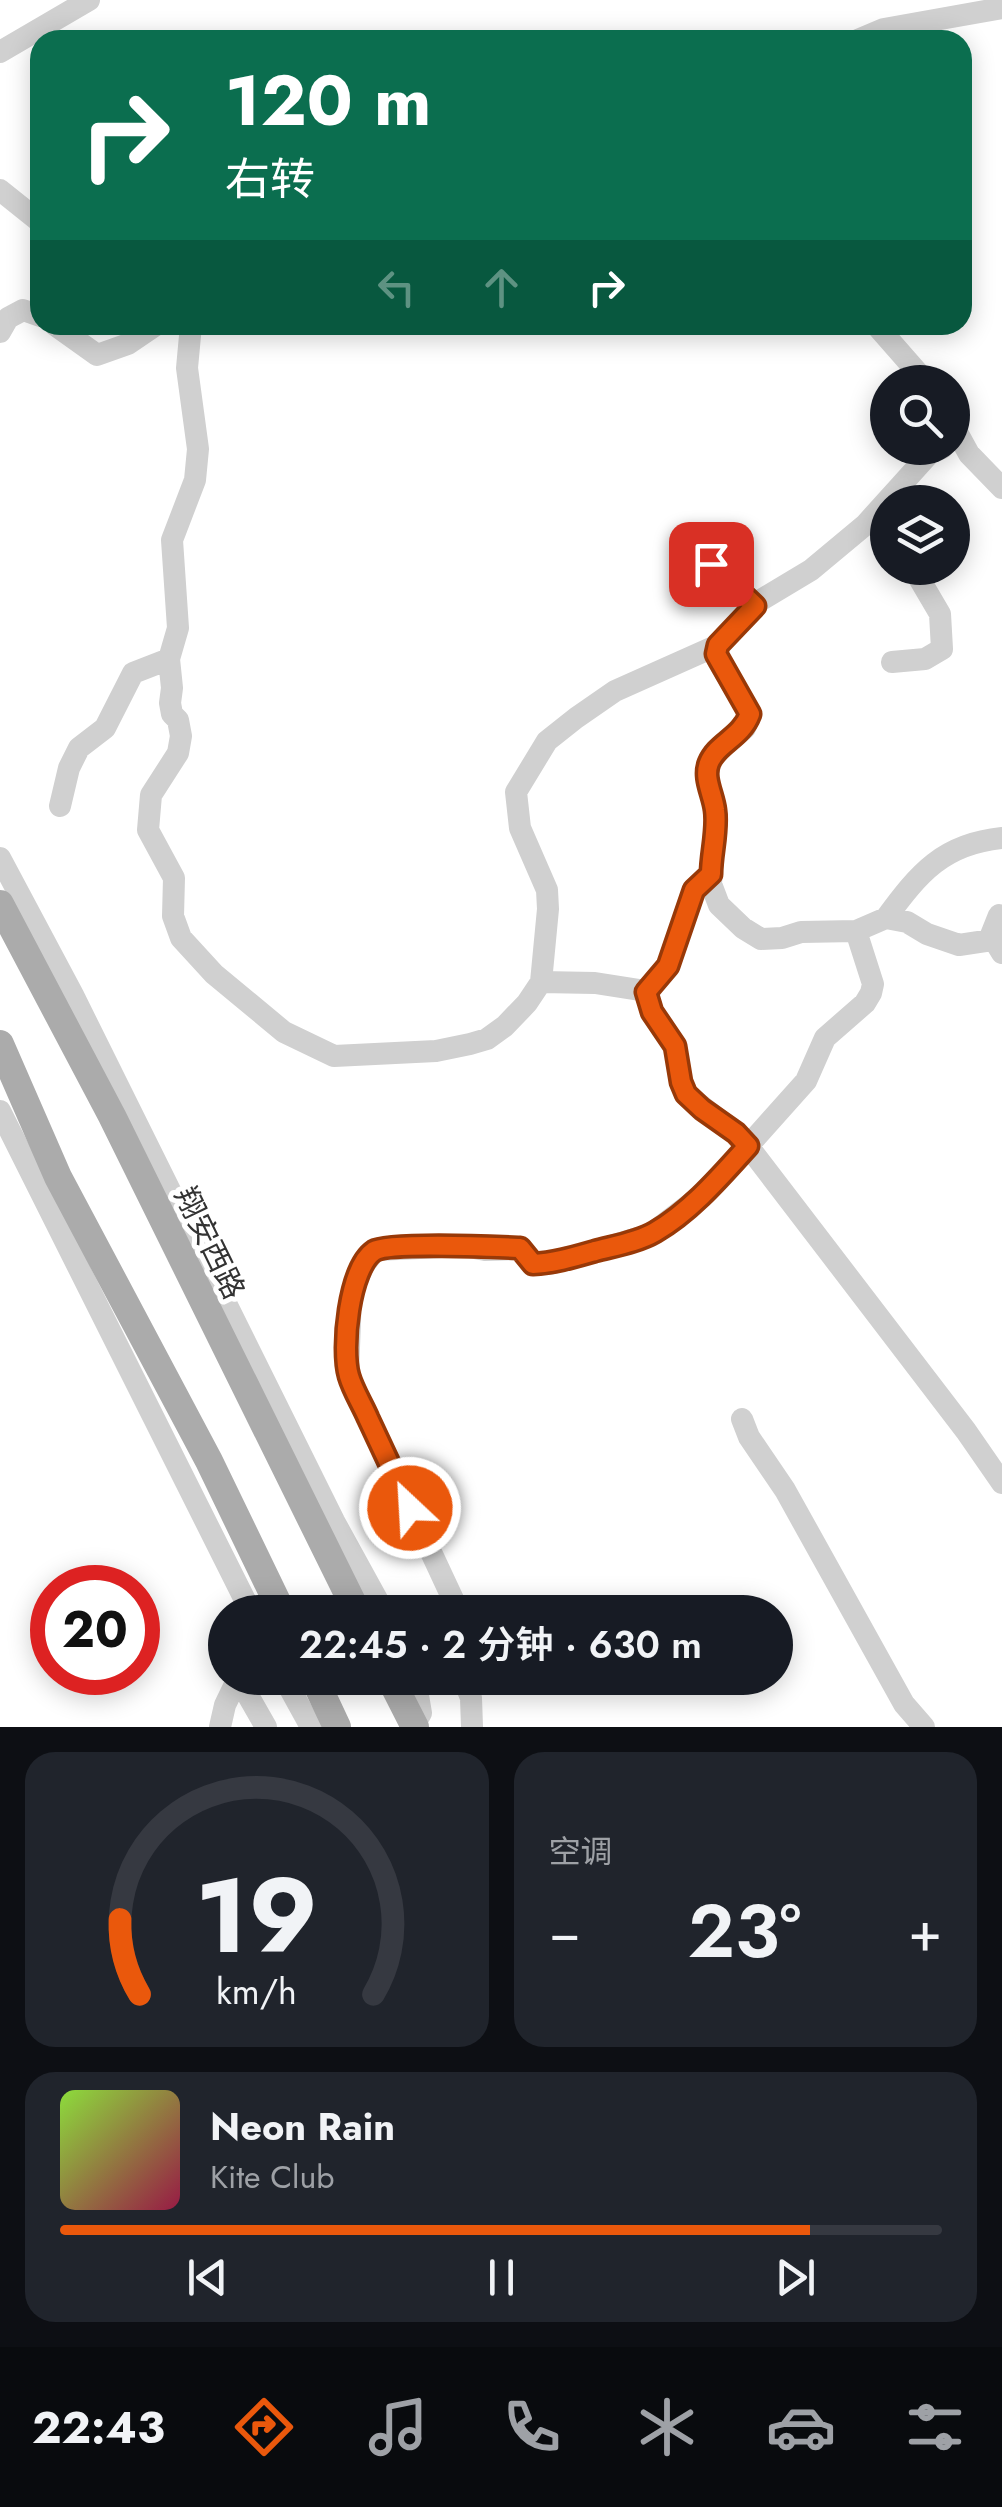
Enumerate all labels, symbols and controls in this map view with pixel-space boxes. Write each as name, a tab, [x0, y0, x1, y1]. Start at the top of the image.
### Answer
text: 120 m	[225, 50, 431, 151]
icon: right	[60, 70, 190, 200]
text: 右转	[225, 147, 315, 212]
icon: left	[369, 260, 424, 315]
icon: ahead	[474, 260, 529, 315]
icon: right	[579, 260, 634, 315]
map controls	[870, 365, 970, 585]
button: search	[870, 365, 970, 465]
button: layers	[870, 485, 970, 585]
pin	[669, 522, 754, 607]
icon: arrive	[684, 537, 739, 592]
street label: 翔安西路	[164, 1180, 256, 1306]
position arrow	[358, 1456, 462, 1560]
speed limit sign: 20	[30, 1565, 160, 1695]
text: 22:45 · 2 分钟 · 630 m	[299, 1617, 702, 1672]
text: 空调	[549, 1829, 613, 1875]
text: 19	[195, 1841, 318, 1991]
text: 23°	[688, 1877, 801, 1985]
text: −	[549, 1892, 581, 1972]
text: +	[908, 1892, 942, 1972]
text: km/h	[216, 1966, 297, 2017]
text: Neon Rain	[210, 2099, 395, 2154]
text: Kite Club	[210, 2154, 334, 2200]
icon: previous	[180, 2250, 235, 2305]
icon: pause	[474, 2250, 529, 2305]
icon: next	[768, 2250, 823, 2305]
icon: directions	[229, 2392, 299, 2462]
icon: music	[363, 2392, 433, 2462]
icon: phone	[497, 2392, 567, 2462]
icon: climate	[632, 2392, 702, 2462]
icon: car	[766, 2392, 836, 2462]
icon: filters	[900, 2392, 970, 2462]
text: 22:43	[32, 2395, 165, 2460]

